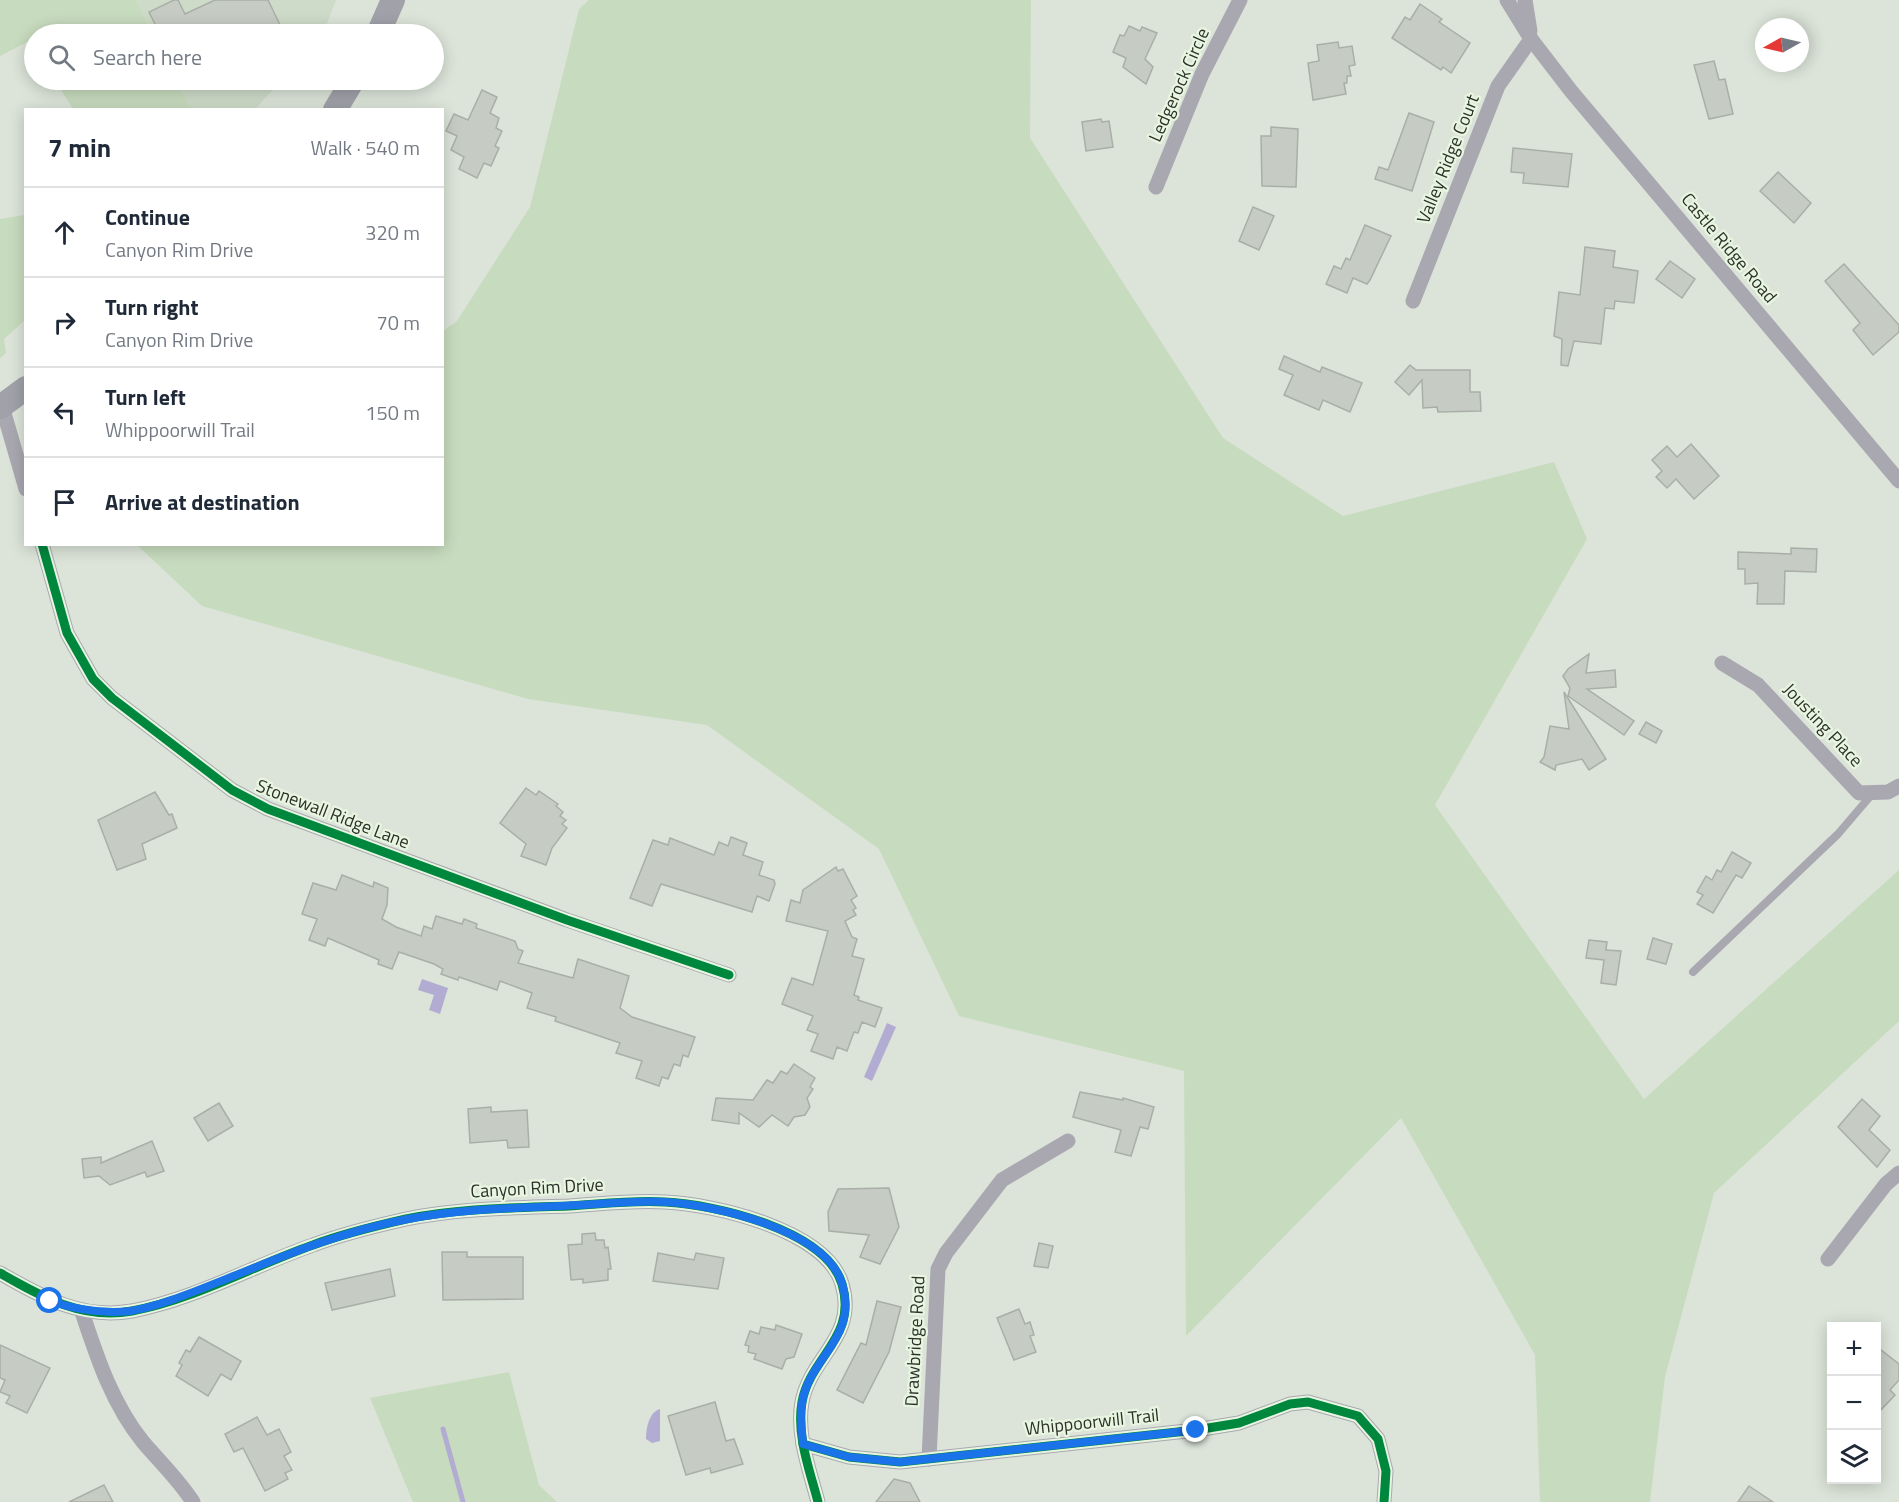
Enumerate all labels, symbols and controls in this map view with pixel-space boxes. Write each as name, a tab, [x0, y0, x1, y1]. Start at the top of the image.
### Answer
north arrow	[1755, 18, 1809, 72]
street label: Ledgerock Circle	[1141, 23, 1216, 146]
search box	[24, 24, 444, 90]
text: Search here	[93, 40, 202, 74]
icon: search	[45, 41, 78, 74]
street label: Valley Ridge Court	[1409, 90, 1486, 227]
text: 7 min	[48, 128, 111, 167]
text: Walk · 540 m	[311, 132, 420, 163]
street label: Castle Ridge Road	[1675, 187, 1784, 309]
text: Continue	[105, 200, 190, 234]
icon: ahead	[48, 216, 81, 249]
text: 320 m	[365, 217, 420, 248]
text: Canyon Rim Drive	[105, 234, 253, 265]
text: Turn right	[105, 290, 199, 324]
icon: right	[48, 306, 81, 339]
text: 70 m	[376, 307, 420, 338]
text: Canyon Rim Drive	[105, 324, 253, 355]
text: Turn left	[105, 380, 186, 414]
icon: left	[48, 396, 81, 429]
text: 150 m	[365, 397, 420, 428]
text: Whippoorwill Trail	[105, 414, 255, 445]
text: Arrive at destination	[105, 485, 300, 519]
icon: arrive	[48, 486, 81, 519]
street label: Jousting Place	[1777, 677, 1870, 773]
street label: Stonewall Ridge Lane	[253, 772, 414, 855]
street label: Canyon Rim Drive	[470, 1171, 604, 1204]
street label: Drawbridge Road	[898, 1275, 931, 1407]
route start	[36, 1287, 62, 1313]
map controls	[1827, 1322, 1881, 1484]
button: +	[1827, 1322, 1881, 1376]
button: −	[1827, 1376, 1881, 1430]
street label: Whippoorwill Trail	[1023, 1401, 1160, 1442]
route end	[1182, 1416, 1208, 1442]
button: layers	[1827, 1430, 1881, 1484]

